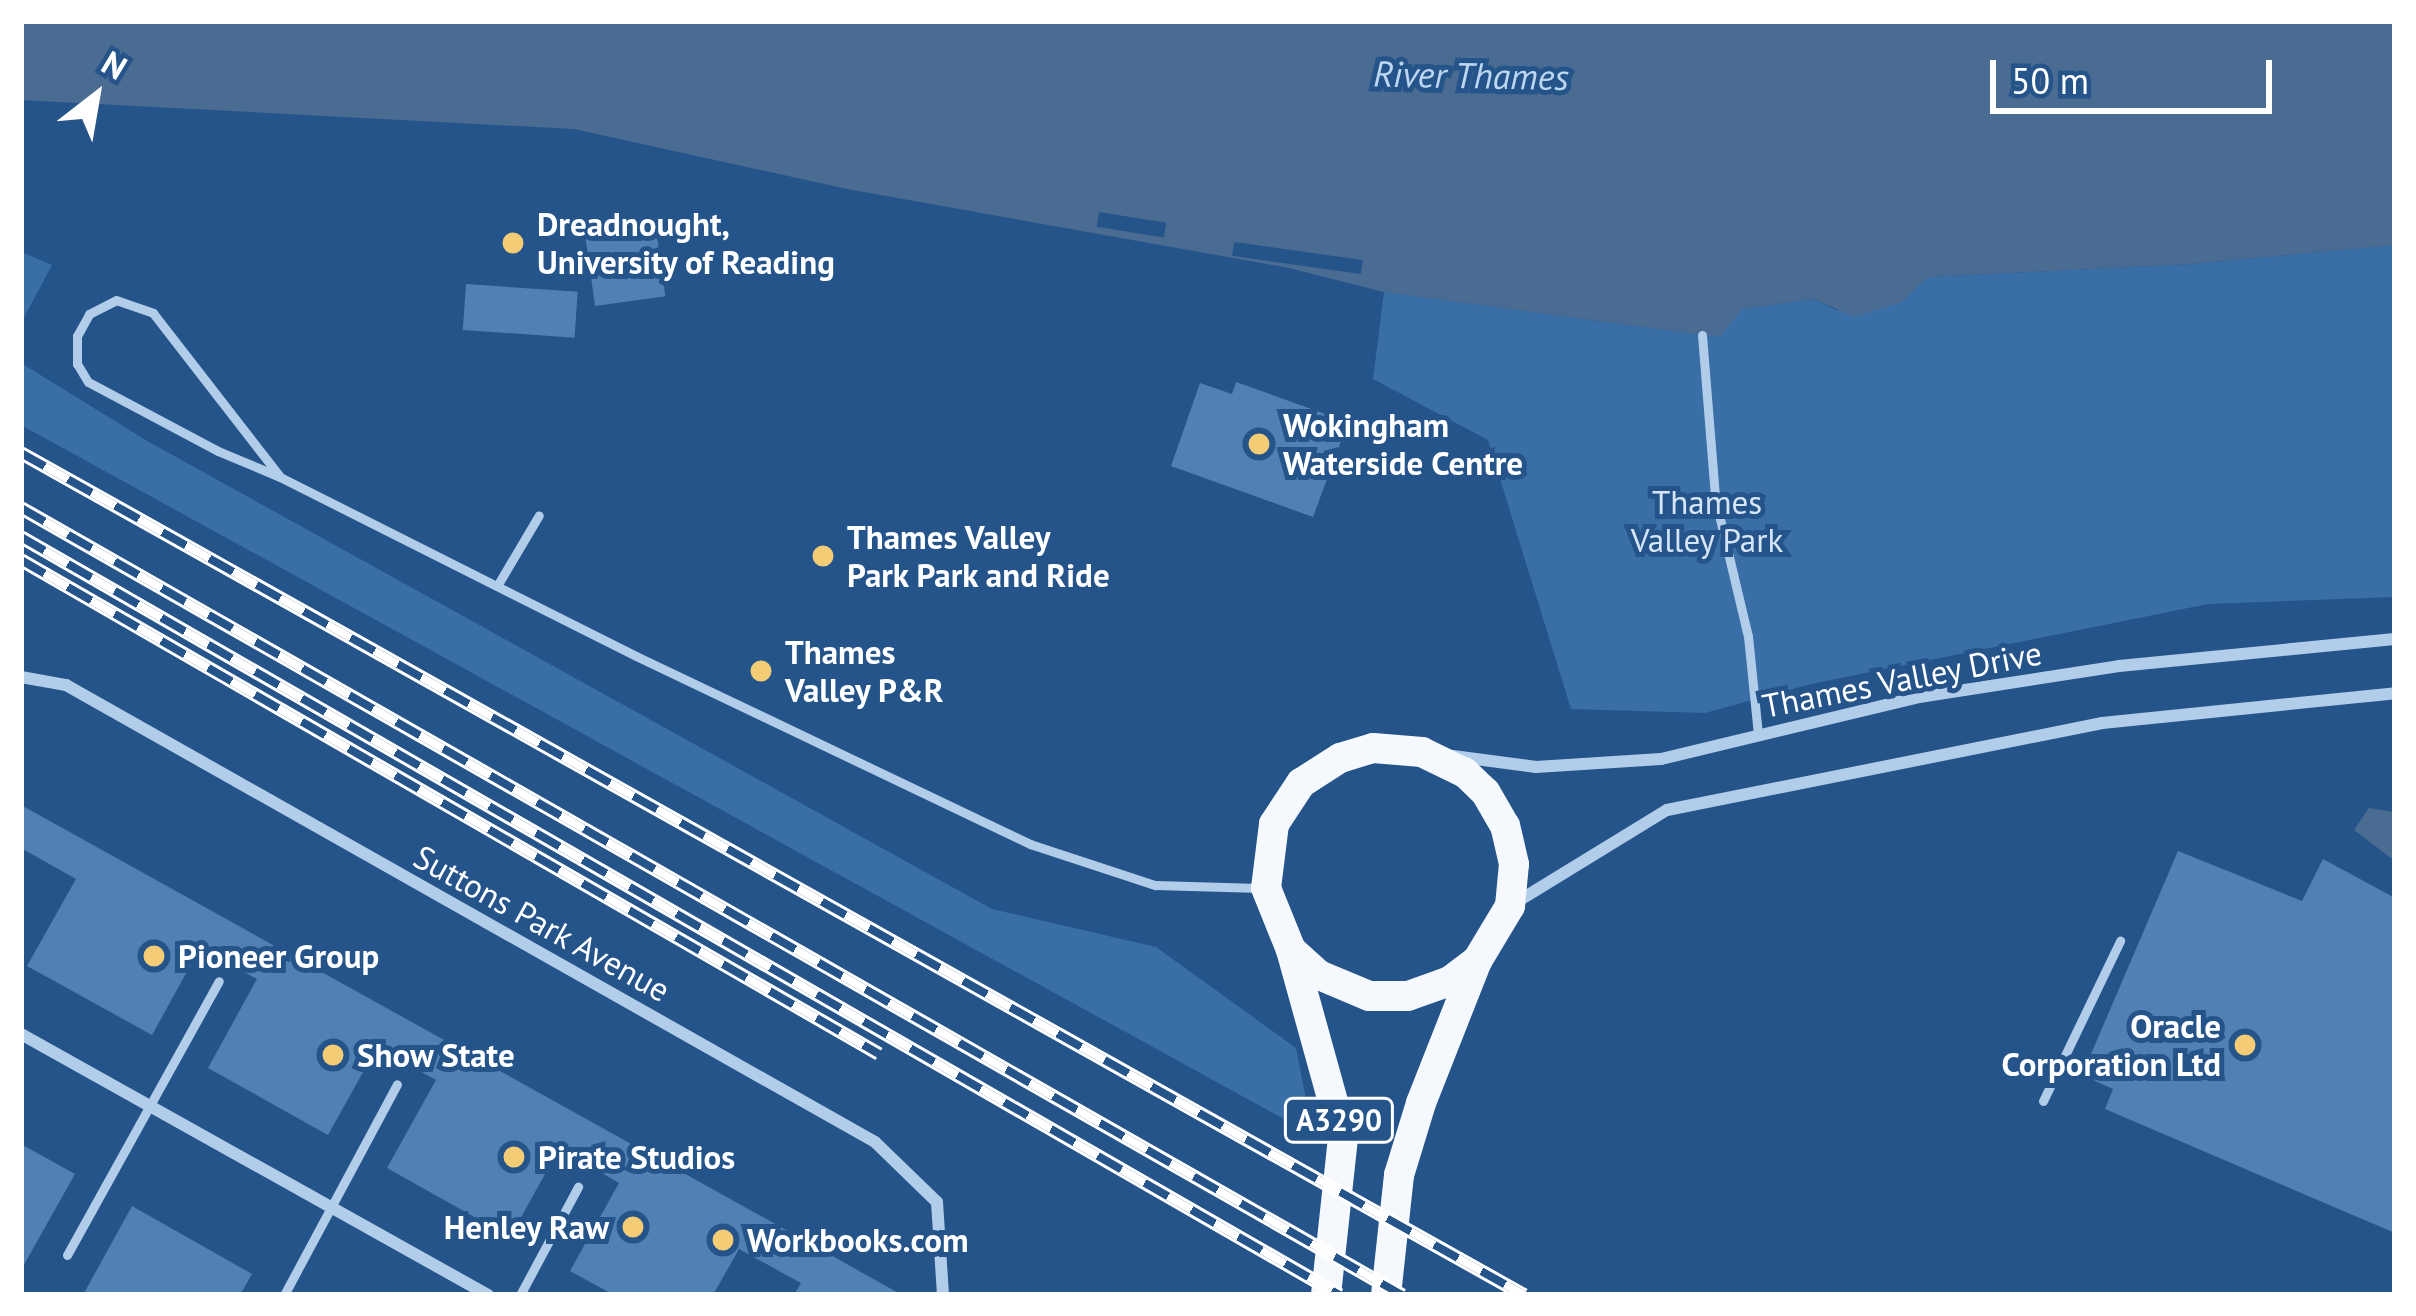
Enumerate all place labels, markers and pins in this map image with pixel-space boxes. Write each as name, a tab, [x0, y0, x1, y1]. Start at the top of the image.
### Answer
place label: Dreadnought, University of Reading	[537, 204, 836, 282]
marker: Dreadnought, University of Reading	[500, 230, 526, 256]
place label: Wokingham Waterside Centre	[1283, 405, 1524, 483]
marker: Wokingham Waterside Centre	[1246, 431, 1272, 457]
place label: Thames Valley Park Park and Ride	[847, 517, 1112, 595]
marker: Thames Valley Park Park and Ride	[810, 543, 836, 569]
place label: Thames Valley P&R	[785, 632, 945, 710]
marker: Thames Valley P&R	[748, 658, 774, 684]
place label: Pioneer Group	[178, 936, 380, 976]
marker: Pioneer Group	[141, 943, 167, 969]
place label: Oracle Corporation Ltd	[2001, 1006, 2221, 1084]
marker: Oracle Corporation Ltd	[2232, 1032, 2258, 1058]
place label: Show State	[357, 1035, 516, 1075]
marker: Show State	[320, 1042, 346, 1068]
place label: Pirate Studios	[538, 1137, 735, 1177]
marker: Pirate Studios	[501, 1144, 527, 1170]
place label: Henley Raw	[443, 1207, 609, 1247]
marker: Henley Raw	[620, 1214, 646, 1240]
place label: Workbooks.com	[747, 1220, 969, 1260]
marker: Workbooks.com	[710, 1227, 736, 1253]

